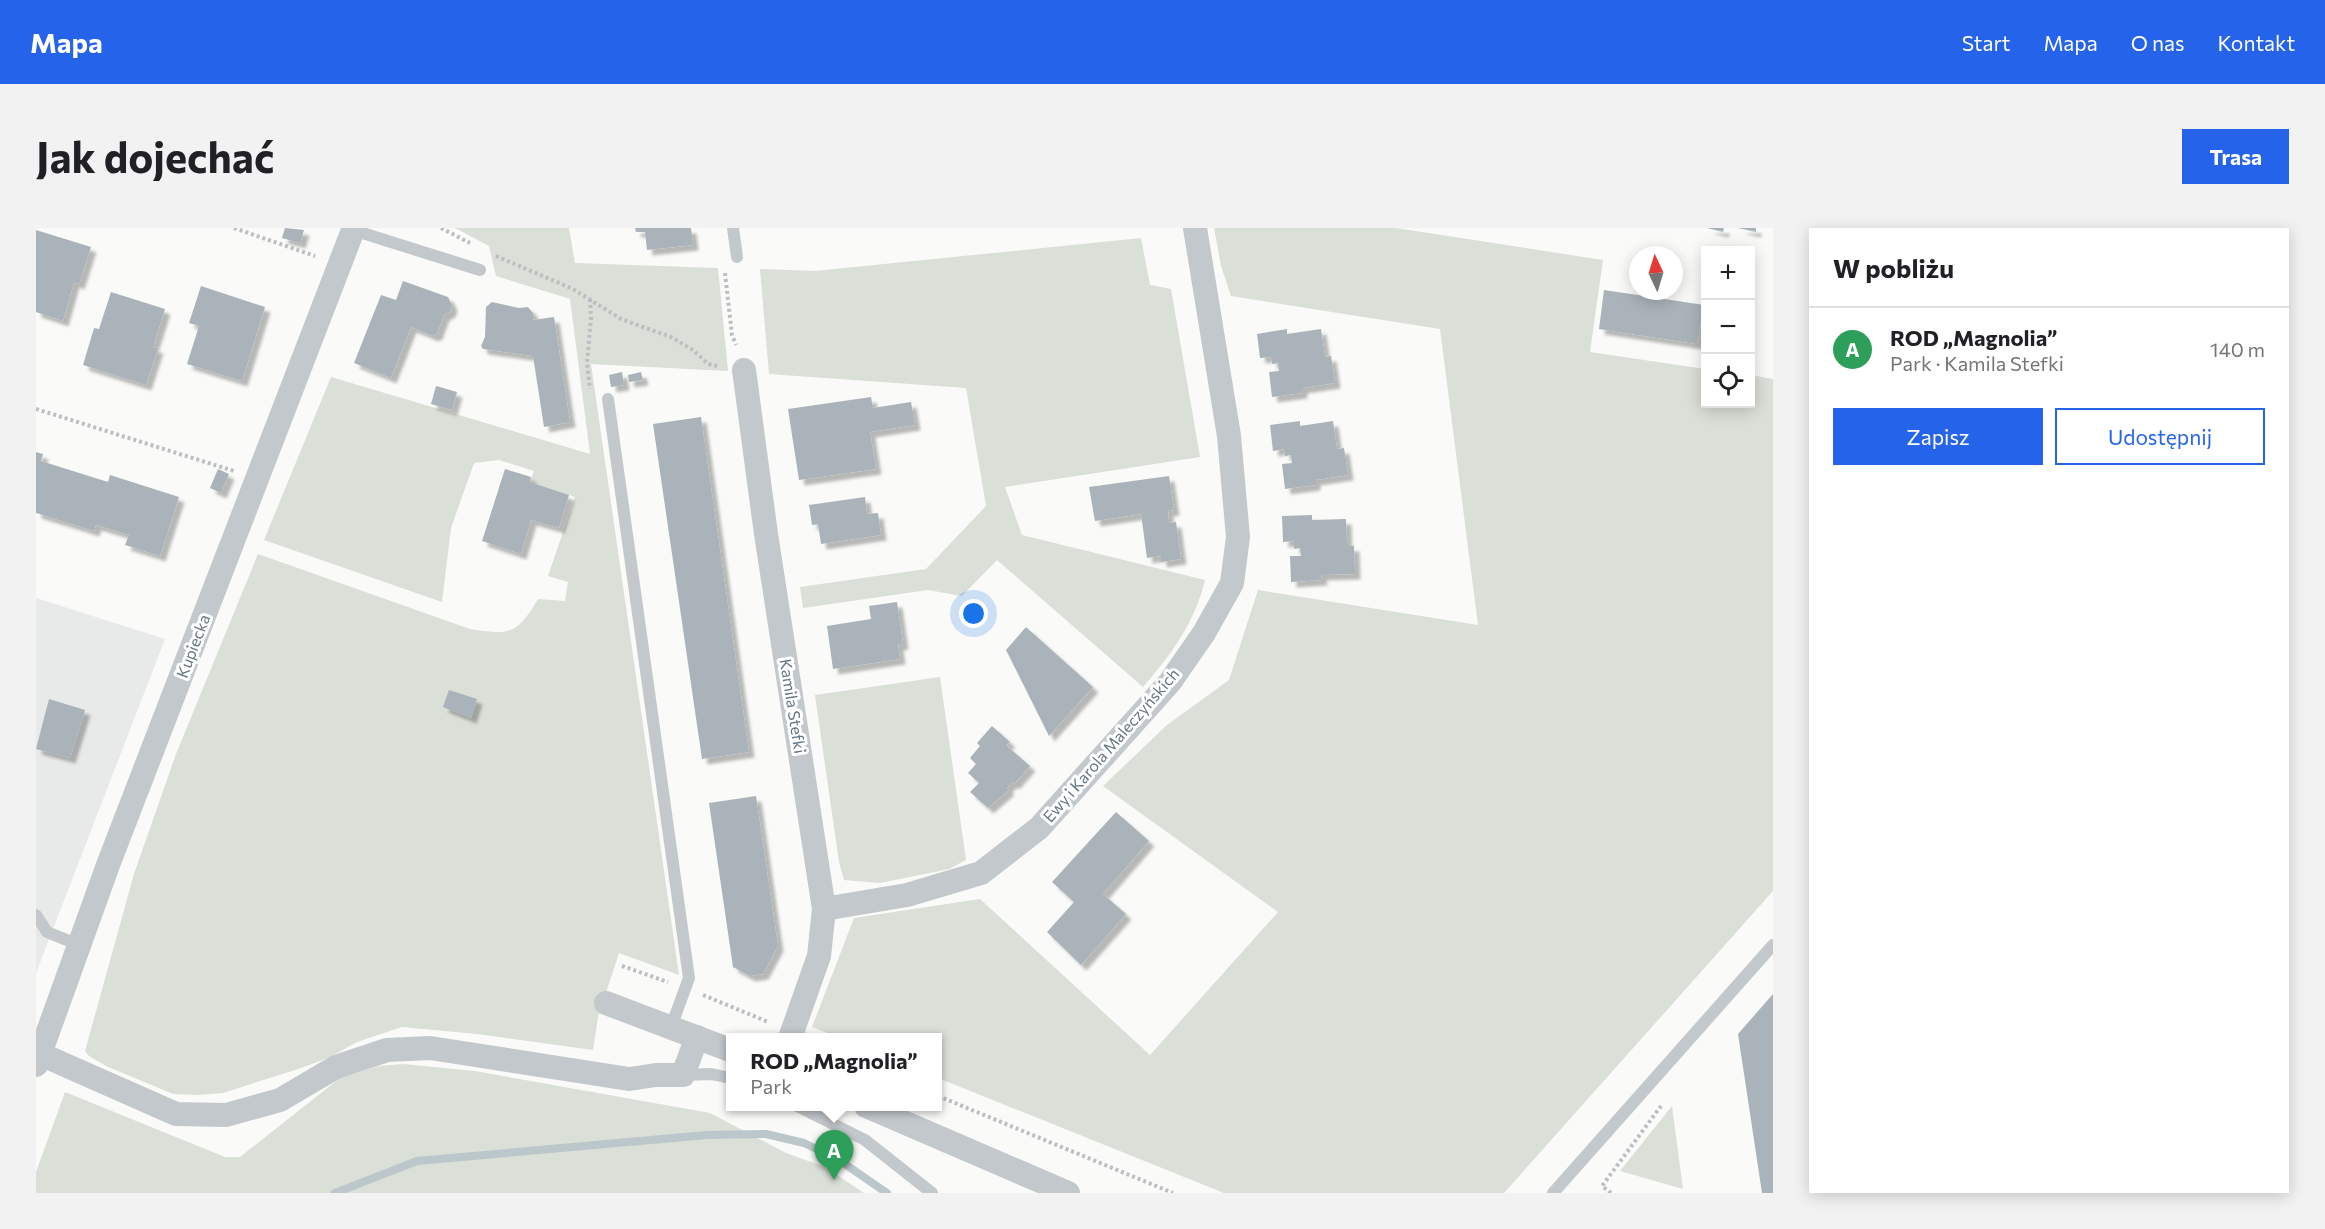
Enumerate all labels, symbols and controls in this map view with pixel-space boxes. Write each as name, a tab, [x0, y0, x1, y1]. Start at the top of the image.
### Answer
text: Mapa	[30, 25, 103, 59]
text: Start	[1962, 30, 2010, 55]
text: Mapa	[2043, 30, 2098, 55]
text: O nas	[2131, 30, 2184, 55]
text: Kontakt	[2217, 30, 2295, 55]
button: Trasa	[2182, 129, 2289, 184]
text: Jak dojechać	[36, 130, 274, 182]
north arrow	[1629, 246, 1683, 300]
map controls	[1701, 246, 1755, 408]
button: +	[1701, 246, 1755, 300]
text: W pobliżu	[1833, 252, 1954, 283]
button: −	[1701, 300, 1755, 354]
text: ROD „Magnolia”	[1890, 324, 2057, 351]
text: A	[1845, 337, 1860, 361]
text: 140 m	[2210, 337, 2265, 361]
text: Park · Kamila Stefki	[1890, 351, 2064, 375]
button: locate	[1701, 354, 1755, 408]
button: Zapisz	[1833, 408, 2043, 465]
button: Udostępnij	[2055, 408, 2265, 465]
your location	[959, 599, 988, 628]
street label: Kupiecka	[172, 611, 213, 680]
street label: Kamila Stefki	[777, 657, 810, 755]
street label: Ewy i Karola Maleczyńskich	[1039, 664, 1183, 825]
popup	[726, 1033, 942, 1111]
text: ROD „Magnolia”	[750, 1047, 918, 1074]
text: Park	[750, 1074, 792, 1098]
pin: A	[814, 1130, 854, 1180]

